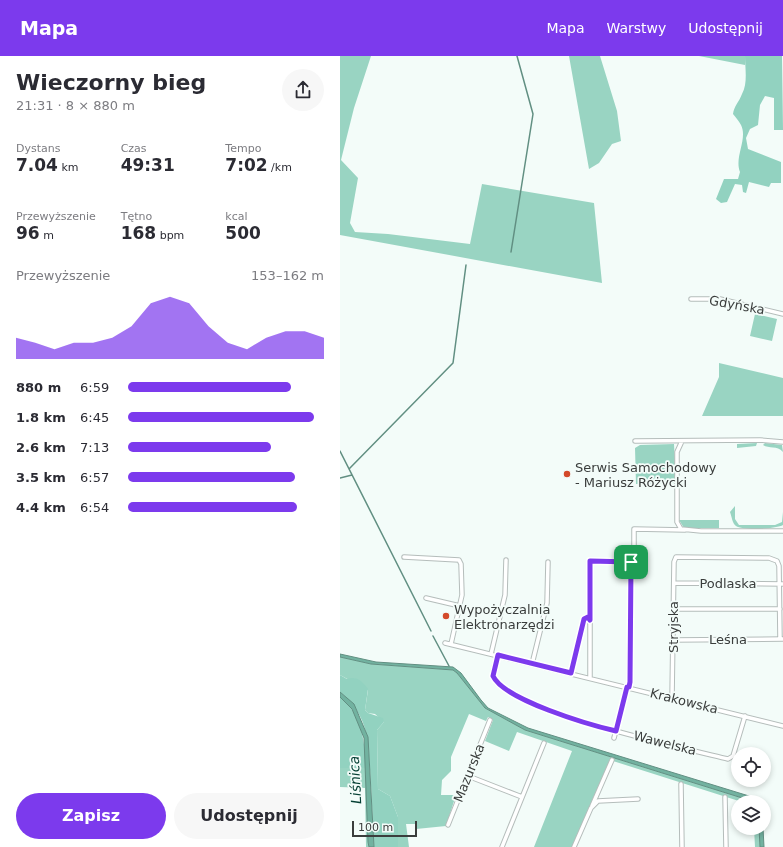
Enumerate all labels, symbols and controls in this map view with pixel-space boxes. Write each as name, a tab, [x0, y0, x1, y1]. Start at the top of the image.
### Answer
text: Mapa	[20, 17, 78, 39]
text: Mapa	[546, 20, 585, 36]
text: Warstwy	[607, 20, 666, 36]
text: Udostępnij	[688, 20, 763, 36]
button: share	[282, 69, 324, 111]
text: Wieczorny bieg	[16, 70, 206, 95]
text: 21:31 · 8 × 880 m	[16, 98, 135, 113]
text: Dystans	[16, 142, 60, 155]
text: Czas	[121, 142, 147, 155]
text: Tempo	[225, 142, 261, 155]
text: 7.04	[16, 155, 58, 175]
text: 49:31	[121, 155, 175, 175]
text: 7:02	[225, 155, 268, 175]
text: km	[58, 161, 79, 174]
text: /km	[268, 161, 292, 174]
text: Przewyższenie	[16, 210, 96, 223]
text: Tętno	[121, 210, 152, 223]
text: kcal	[225, 210, 248, 223]
text: 96	[16, 223, 40, 243]
text: 168	[121, 223, 156, 243]
text: 500	[225, 223, 261, 243]
text: m	[40, 229, 54, 242]
text: bpm	[156, 229, 184, 242]
text: Przewyższenie	[16, 268, 110, 283]
text: 153–162 m	[251, 268, 324, 283]
street label: Gdyńska	[708, 293, 766, 317]
text: 880 m	[16, 380, 61, 395]
text: 6:59	[80, 380, 109, 395]
text: 1.8 km	[16, 410, 66, 425]
text: 6:45	[80, 410, 109, 425]
text: 2.6 km	[16, 440, 66, 455]
text: 7:13	[80, 440, 109, 455]
place label: Serwis Samochodowy - Mariusz Różycki	[575, 460, 717, 490]
marker: Serwis Samochodowy - Mariusz Różycki	[562, 469, 572, 479]
text: 3.5 km	[16, 470, 66, 485]
text: 6:57	[80, 470, 109, 485]
text: 4.4 km	[16, 500, 66, 515]
text: 6:54	[80, 500, 109, 515]
pin	[614, 545, 648, 579]
icon: arrive	[620, 551, 642, 573]
street label: Podlaska	[699, 576, 757, 591]
street label: Stryjska	[666, 601, 681, 653]
place label: Wypożyczalnia Elektronarzędzi	[454, 602, 555, 632]
marker: Wypożyczalnia Elektronarzędzi	[441, 611, 451, 621]
street label: Leśna	[709, 632, 747, 647]
street label: Krakowska	[648, 685, 720, 717]
street label: Wawelska	[632, 728, 698, 758]
street label: Mazurska	[451, 742, 487, 804]
map controls	[731, 747, 771, 835]
button: locate	[731, 747, 771, 787]
water label: Liśnica	[346, 756, 364, 804]
button: Zapisz	[16, 793, 166, 839]
button: Udostępnij	[174, 793, 324, 839]
button: layers	[731, 795, 771, 835]
scale bar	[352, 819, 417, 838]
text: 100 m	[358, 821, 393, 834]

